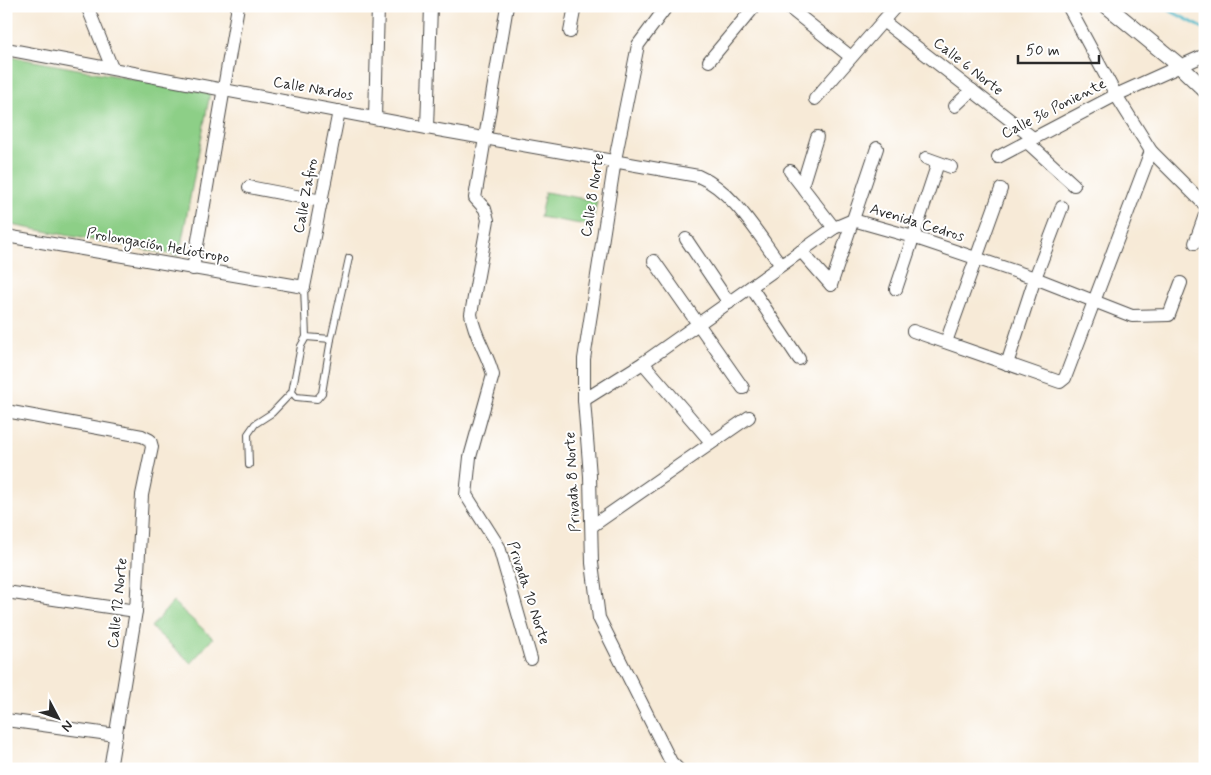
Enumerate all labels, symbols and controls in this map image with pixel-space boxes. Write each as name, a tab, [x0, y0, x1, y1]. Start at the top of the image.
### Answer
scale bar	[1018, 32, 1100, 64]
street label: Calle 6 Norte	[929, 33, 1007, 101]
text: 50 m	[1026, 41, 1060, 61]
street label: Calle Nardos	[271, 72, 355, 106]
street label: Calle 36 Poniente	[998, 74, 1110, 144]
street label: Calle 8 Norte	[576, 151, 610, 238]
street label: Calle Zafiro	[289, 157, 323, 235]
street label: Avenida Cedros	[867, 199, 967, 247]
street label: Prolongación Heliotropo	[85, 224, 231, 269]
street label: Privada 8 Norte	[560, 431, 586, 533]
street label: Privada 10 Norte	[502, 539, 554, 647]
street label: Calle 12 Norte	[103, 556, 133, 649]
north arrow	[32, 692, 82, 742]
text: N	[57, 716, 77, 735]

